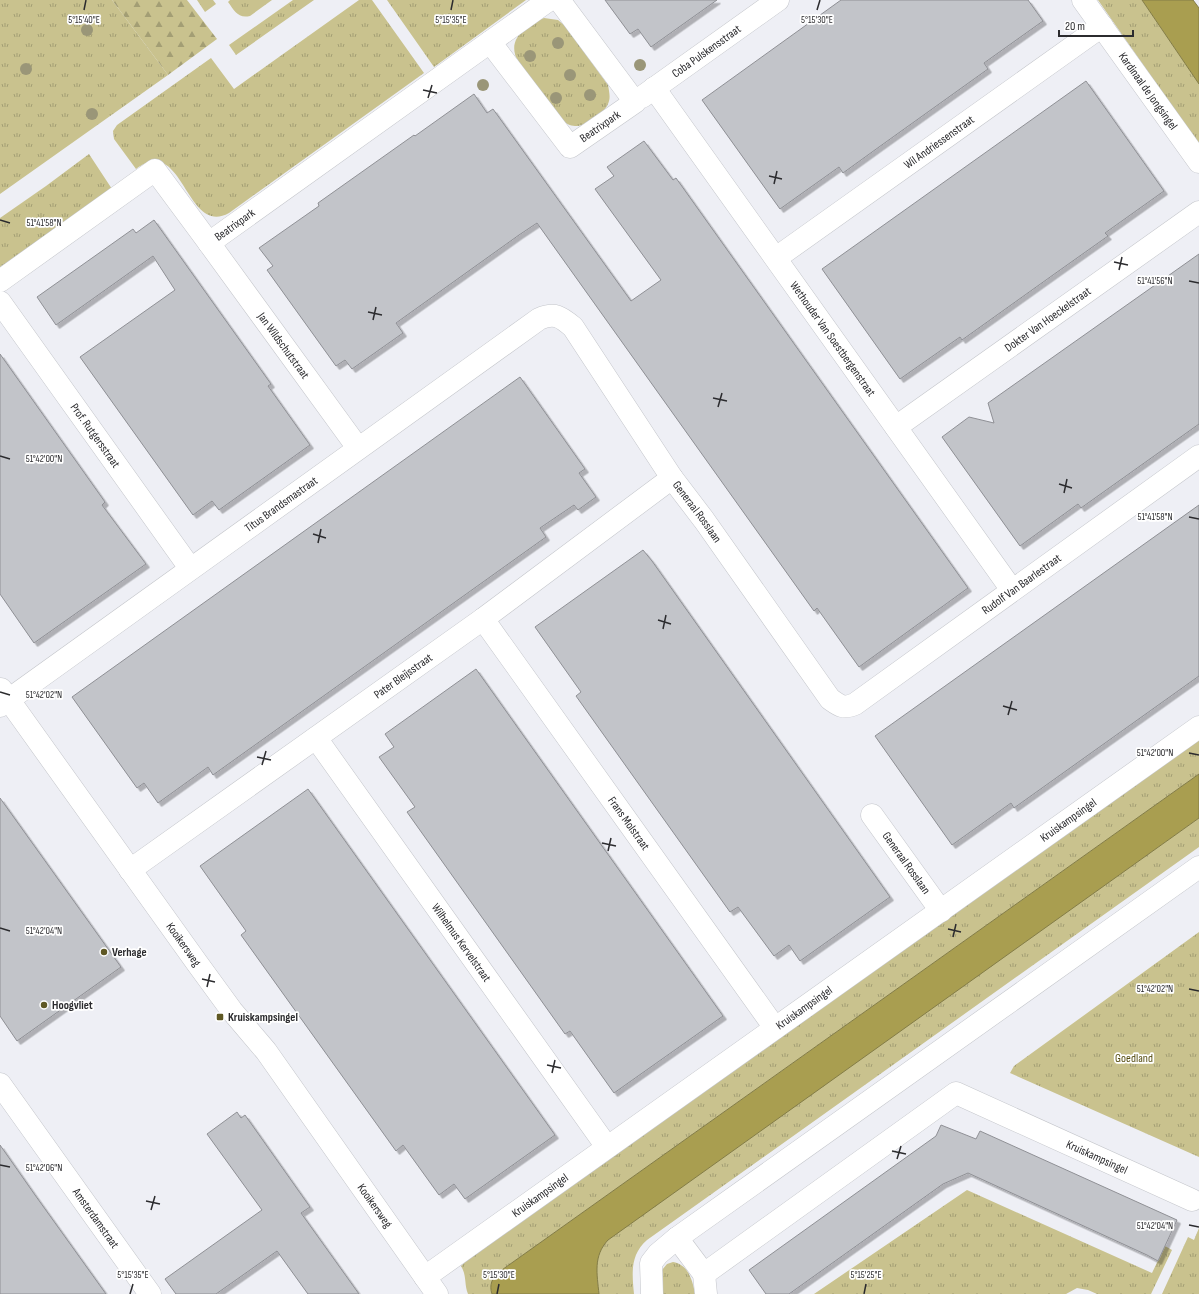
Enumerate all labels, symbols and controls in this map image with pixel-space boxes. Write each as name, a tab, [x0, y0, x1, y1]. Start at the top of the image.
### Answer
scale bar	[1059, 12, 1133, 38]
text: 5°15'40"E	[68, 14, 100, 26]
text: 5°15'35"E	[435, 14, 467, 26]
text: 5°15'30"E	[801, 14, 833, 26]
text: 20 m	[1065, 19, 1085, 34]
street label: Coba Pulskensstraat	[669, 21, 744, 81]
street label: Kardinaal de Jongsingel	[1115, 49, 1181, 133]
street label: Beatrixpark	[577, 107, 624, 146]
street label: Wil Andriessenstraat	[901, 112, 977, 172]
street label: Beatrixpark	[211, 205, 258, 244]
text: 51°41'58"N	[26, 217, 62, 229]
text: 51°41'56"N	[1137, 275, 1173, 287]
street label: Wethouder Van Soestbergenstraat	[787, 278, 879, 400]
street label: Dokter Van Hoeckelstraat	[1002, 283, 1094, 355]
street label: Jan Wildschutstraat	[254, 309, 313, 382]
street label: Prof. Rutgersstraat	[67, 400, 124, 471]
text: 51°42'00"N	[26, 453, 62, 465]
street label: Titus Brandsmastraat	[242, 473, 321, 535]
street label: Generaal Rosslaan	[669, 478, 725, 545]
text: 51°41'58"N	[1137, 511, 1173, 523]
street label: Rudolf Van Baarlestraat	[979, 550, 1064, 618]
street label: Pater Bleijsstraat	[371, 650, 436, 702]
text: 51°42'02"N	[26, 689, 62, 701]
text: 51°42'00"N	[1137, 747, 1173, 759]
street label: Frans Molstraat	[605, 794, 653, 853]
street label: Kruiskampsingel	[1037, 795, 1099, 845]
street label: Generaal Rosslaan	[879, 829, 934, 897]
street label: Wilhelmus Kervelstraat	[428, 900, 495, 985]
street label: Kooikersweg	[163, 919, 205, 970]
text: 51°42'04"N	[26, 925, 62, 937]
place label: Verhage	[112, 945, 147, 960]
marker: Verhage	[99, 947, 109, 957]
street label: Kruiskampsingel	[773, 982, 835, 1033]
text: 51°42'02"N	[1137, 983, 1173, 995]
place label: Hoogvliet	[52, 998, 93, 1013]
marker: Hoogvliet	[39, 1000, 49, 1010]
place label: Kruiskampsingel	[228, 1010, 298, 1025]
marker: Kruiskampsingel	[215, 1012, 225, 1022]
park label: Goedland	[1115, 1051, 1153, 1066]
street label: Kruiskampsingel	[1064, 1136, 1130, 1177]
text: 51°42'06"N	[26, 1162, 62, 1174]
street label: Kruiskampsingel	[509, 1170, 571, 1221]
street label: Kooikersweg	[354, 1181, 396, 1231]
street label: Amsterdamstraat	[69, 1184, 123, 1252]
text: 51°42'04"N	[1137, 1220, 1173, 1232]
text: 5°15'35"E	[117, 1269, 149, 1281]
text: 5°15'30"E	[483, 1269, 515, 1281]
text: 5°15'25"E	[850, 1269, 882, 1281]

